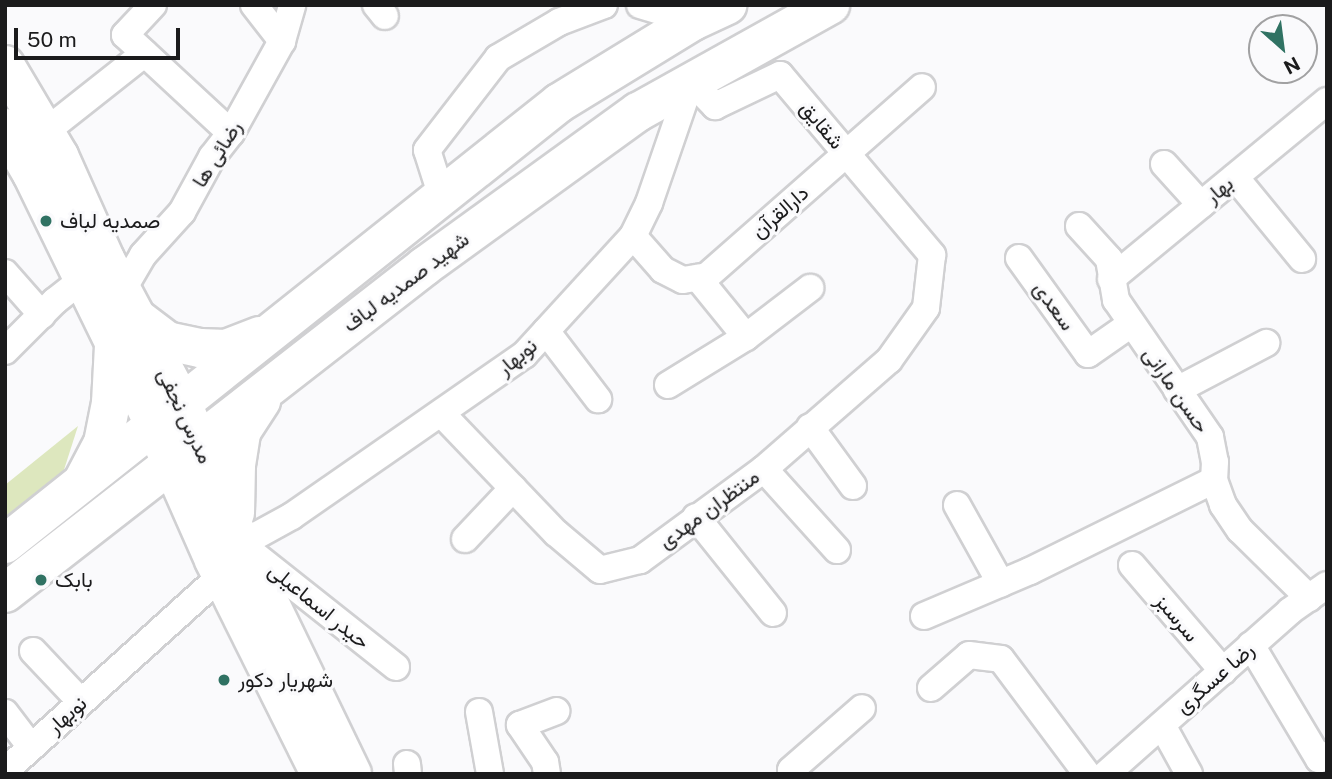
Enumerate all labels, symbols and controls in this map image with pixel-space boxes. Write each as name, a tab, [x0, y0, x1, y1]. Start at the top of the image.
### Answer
scale bar	[18, 14, 184, 58]
north arrow	[1248, 14, 1318, 84]
text: 50 m	[27, 27, 77, 52]
text: N	[1280, 53, 1304, 79]
street label: شقایق	[795, 96, 849, 154]
street label: رضائی ها	[187, 116, 247, 192]
street label: بهار	[1200, 171, 1238, 209]
street label: دارالقرآن	[746, 180, 814, 244]
place label: صمدیه لباف	[60, 208, 160, 234]
marker: صمدیه لباف	[38, 213, 54, 229]
street label: شهید صمدیه لباف	[338, 226, 474, 338]
street label: سعدی	[1028, 277, 1080, 335]
street label: نوبهار	[492, 333, 542, 381]
street label: حسن مارانی	[1137, 342, 1215, 438]
street label: مدرس نجفی	[152, 364, 218, 468]
street label: منتظران مهدی	[654, 464, 764, 554]
street label: حیدر اسماعیلی	[263, 558, 375, 654]
place label: بابک	[55, 567, 93, 593]
marker: بابک	[33, 572, 49, 588]
street label: سرسبز	[1150, 589, 1204, 647]
street label: رضا عسگری	[1170, 637, 1260, 719]
place label: شهریار دکور	[238, 667, 333, 693]
marker: شهریار دکور	[216, 672, 232, 688]
street label: نوبهار	[42, 691, 92, 739]

